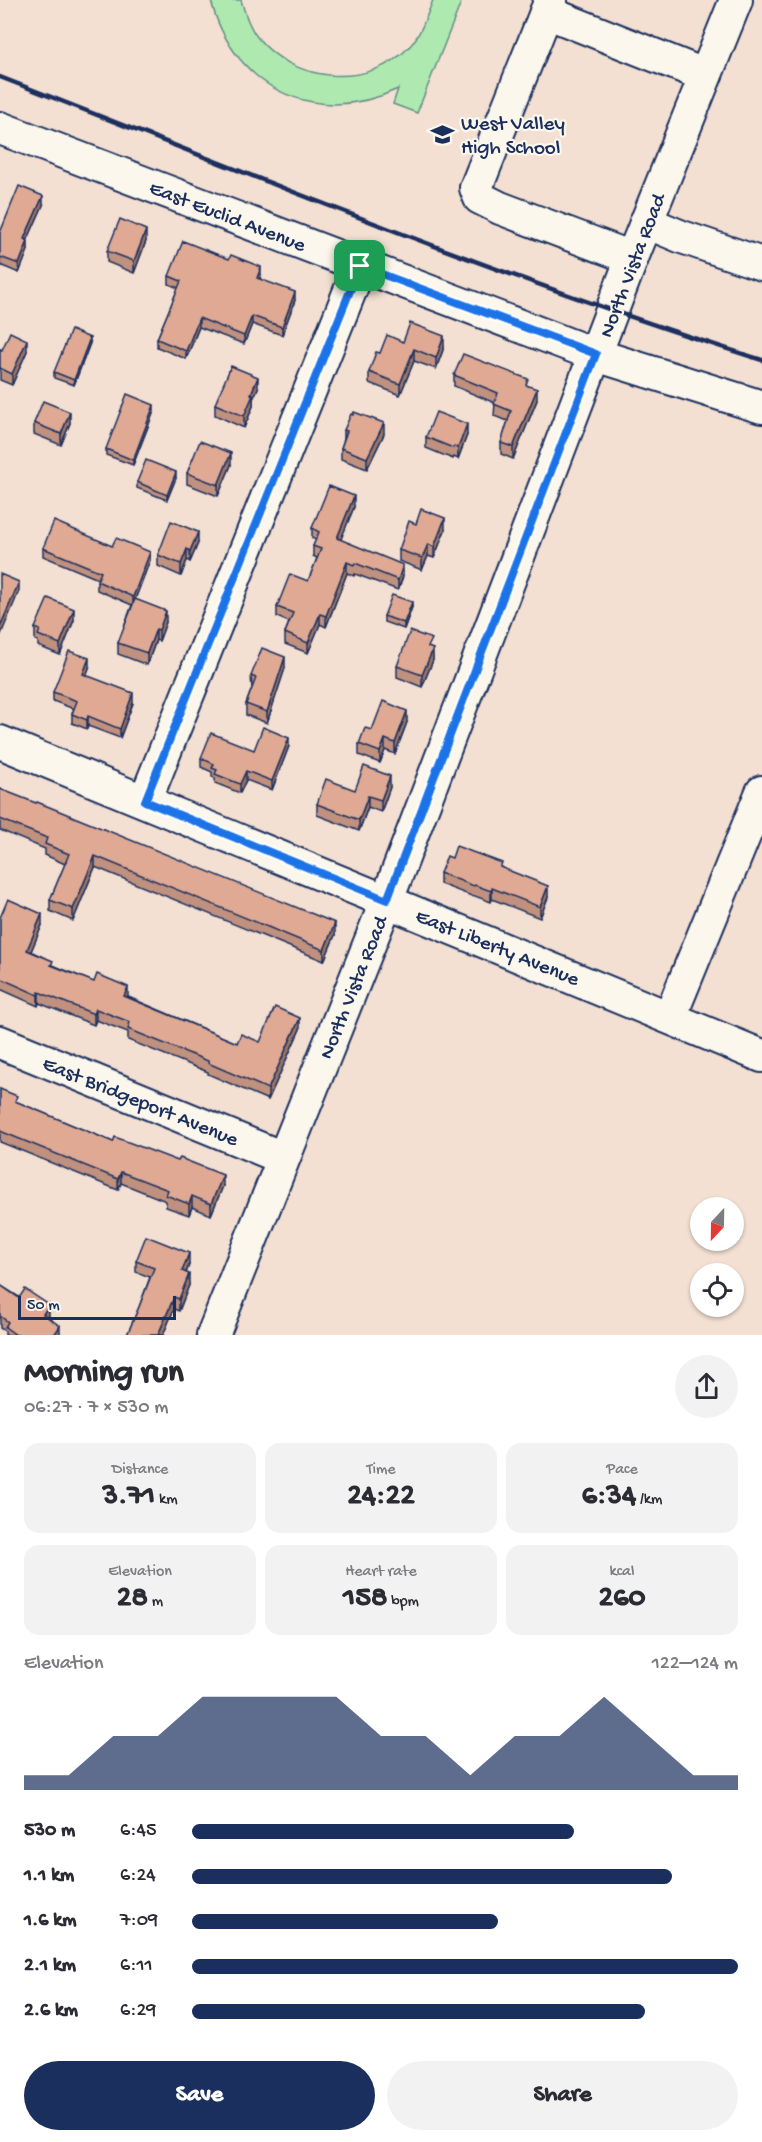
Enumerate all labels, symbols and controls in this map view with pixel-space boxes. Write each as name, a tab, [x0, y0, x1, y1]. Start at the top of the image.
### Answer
place label: West Valley High School	[461, 113, 565, 162]
school or university icon: West Valley High School	[430, 121, 456, 147]
street label: East Euclid Avenue	[145, 177, 310, 260]
street label: North Vista Road	[595, 189, 674, 342]
pin	[334, 240, 385, 291]
icon: arrive	[343, 249, 376, 282]
street label: East Liberty Avenue	[411, 905, 583, 994]
street label: North Vista Road	[315, 912, 396, 1063]
street label: East Bridgeport Avenue	[38, 1052, 242, 1154]
north arrow	[690, 1197, 744, 1251]
map controls	[690, 1197, 744, 1317]
button: locate	[690, 1263, 744, 1317]
scale bar	[18, 1293, 176, 1320]
text: 50 m	[27, 1297, 60, 1316]
text: Morning run	[24, 1355, 184, 1393]
button: share	[675, 1355, 738, 1418]
text: 06:27 · 7 × 530 m	[24, 1397, 168, 1420]
text: Distance	[112, 1461, 168, 1480]
text: Time	[366, 1461, 396, 1480]
text: Pace	[606, 1461, 638, 1480]
text: 3.71	[103, 1480, 155, 1515]
text: 24:22	[347, 1480, 415, 1515]
text: 6:34	[582, 1480, 636, 1515]
text: km	[155, 1491, 178, 1510]
text: /km	[636, 1491, 662, 1510]
text: Elevation	[108, 1563, 172, 1582]
text: Heart rate	[345, 1563, 417, 1582]
text: kcal	[610, 1563, 634, 1582]
text: 28	[117, 1582, 148, 1617]
text: 158	[343, 1582, 387, 1617]
text: 260	[599, 1582, 645, 1617]
text: m	[148, 1593, 163, 1612]
text: bpm	[387, 1593, 419, 1612]
text: Elevation	[24, 1653, 104, 1676]
text: 122–124 m	[652, 1653, 738, 1676]
text: 530 m	[24, 1820, 75, 1843]
text: 6:45	[120, 1820, 156, 1843]
text: 1.1 km	[24, 1865, 74, 1888]
text: 6:24	[120, 1865, 156, 1888]
text: 1.6 km	[24, 1910, 76, 1933]
text: 7:09	[120, 1910, 158, 1933]
text: 2.1 km	[24, 1955, 76, 1978]
text: 6:11	[120, 1955, 153, 1978]
text: 2.6 km	[24, 2000, 78, 2023]
text: 6:29	[120, 2000, 156, 2023]
button: Save	[24, 2061, 375, 2130]
button: Share	[387, 2061, 738, 2130]

